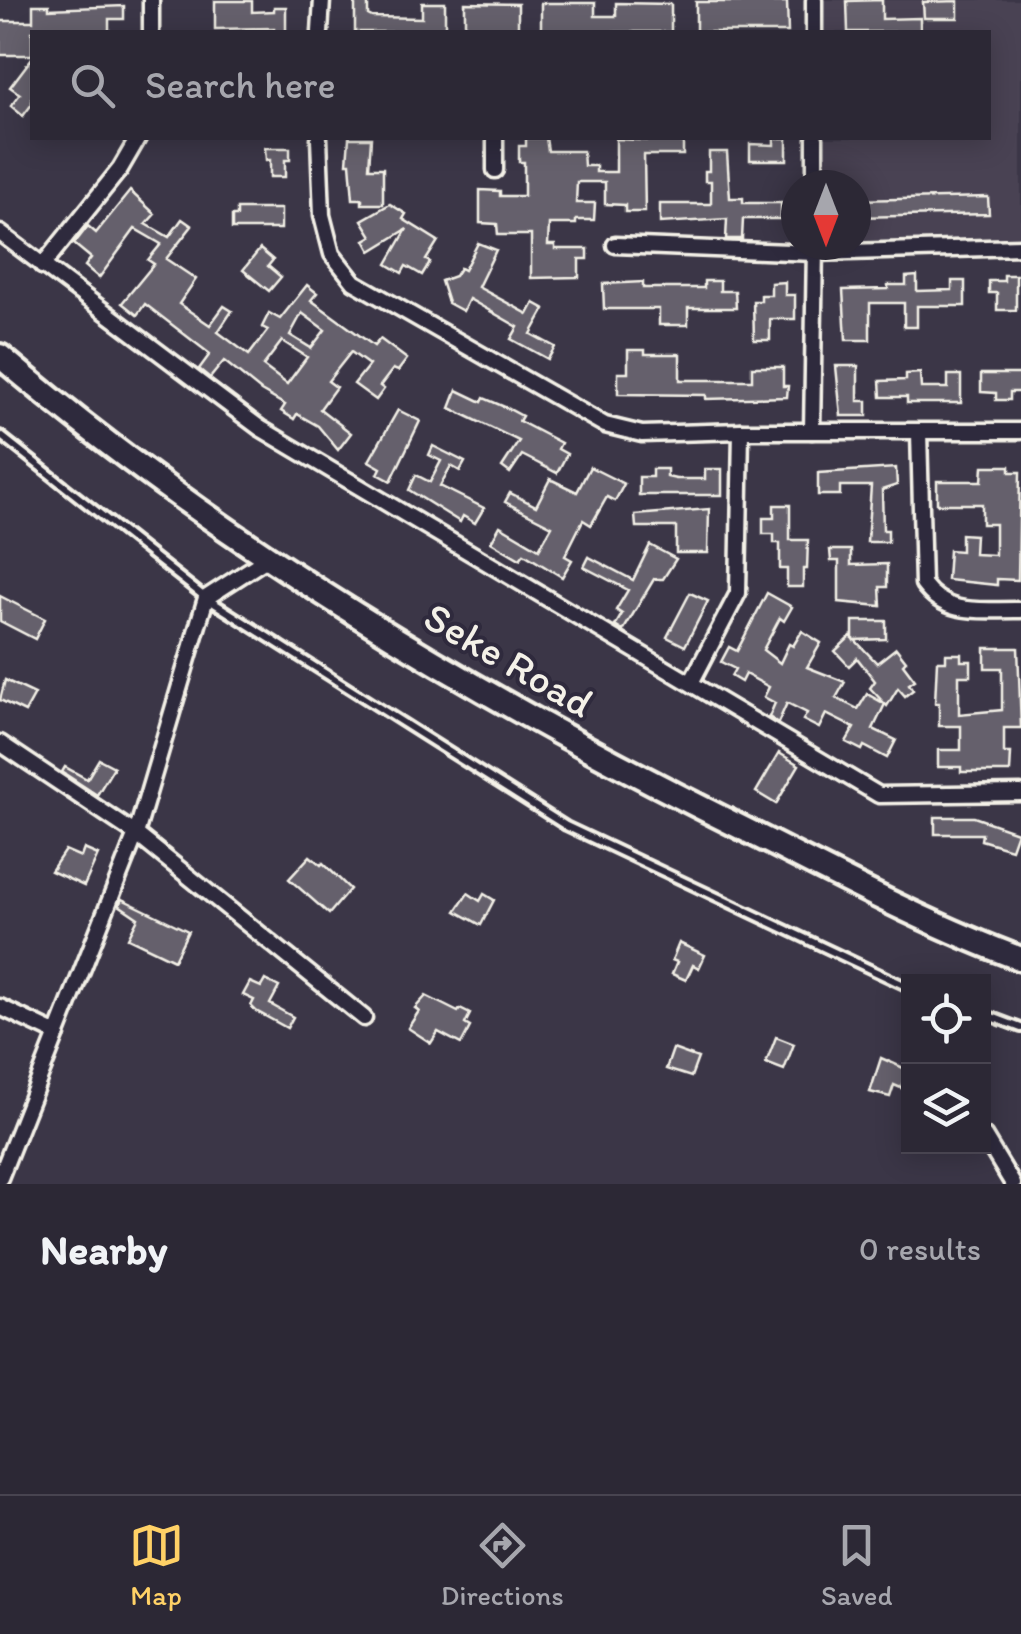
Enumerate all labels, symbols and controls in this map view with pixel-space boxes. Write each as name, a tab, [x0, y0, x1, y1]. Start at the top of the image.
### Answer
search box	[30, 30, 991, 140]
icon: search	[65, 58, 120, 113]
text: Search here	[145, 62, 336, 108]
north arrow	[781, 170, 871, 260]
street label: Seke Road	[415, 591, 602, 728]
map controls	[901, 974, 991, 1154]
button: locate	[901, 974, 991, 1064]
button: layers	[901, 1064, 991, 1154]
text: Nearby	[40, 1224, 167, 1275]
text: 0 results	[859, 1230, 981, 1268]
tab: Map	[129, 1518, 184, 1612]
tab: Directions	[441, 1518, 564, 1612]
tab: Saved	[821, 1518, 892, 1612]

